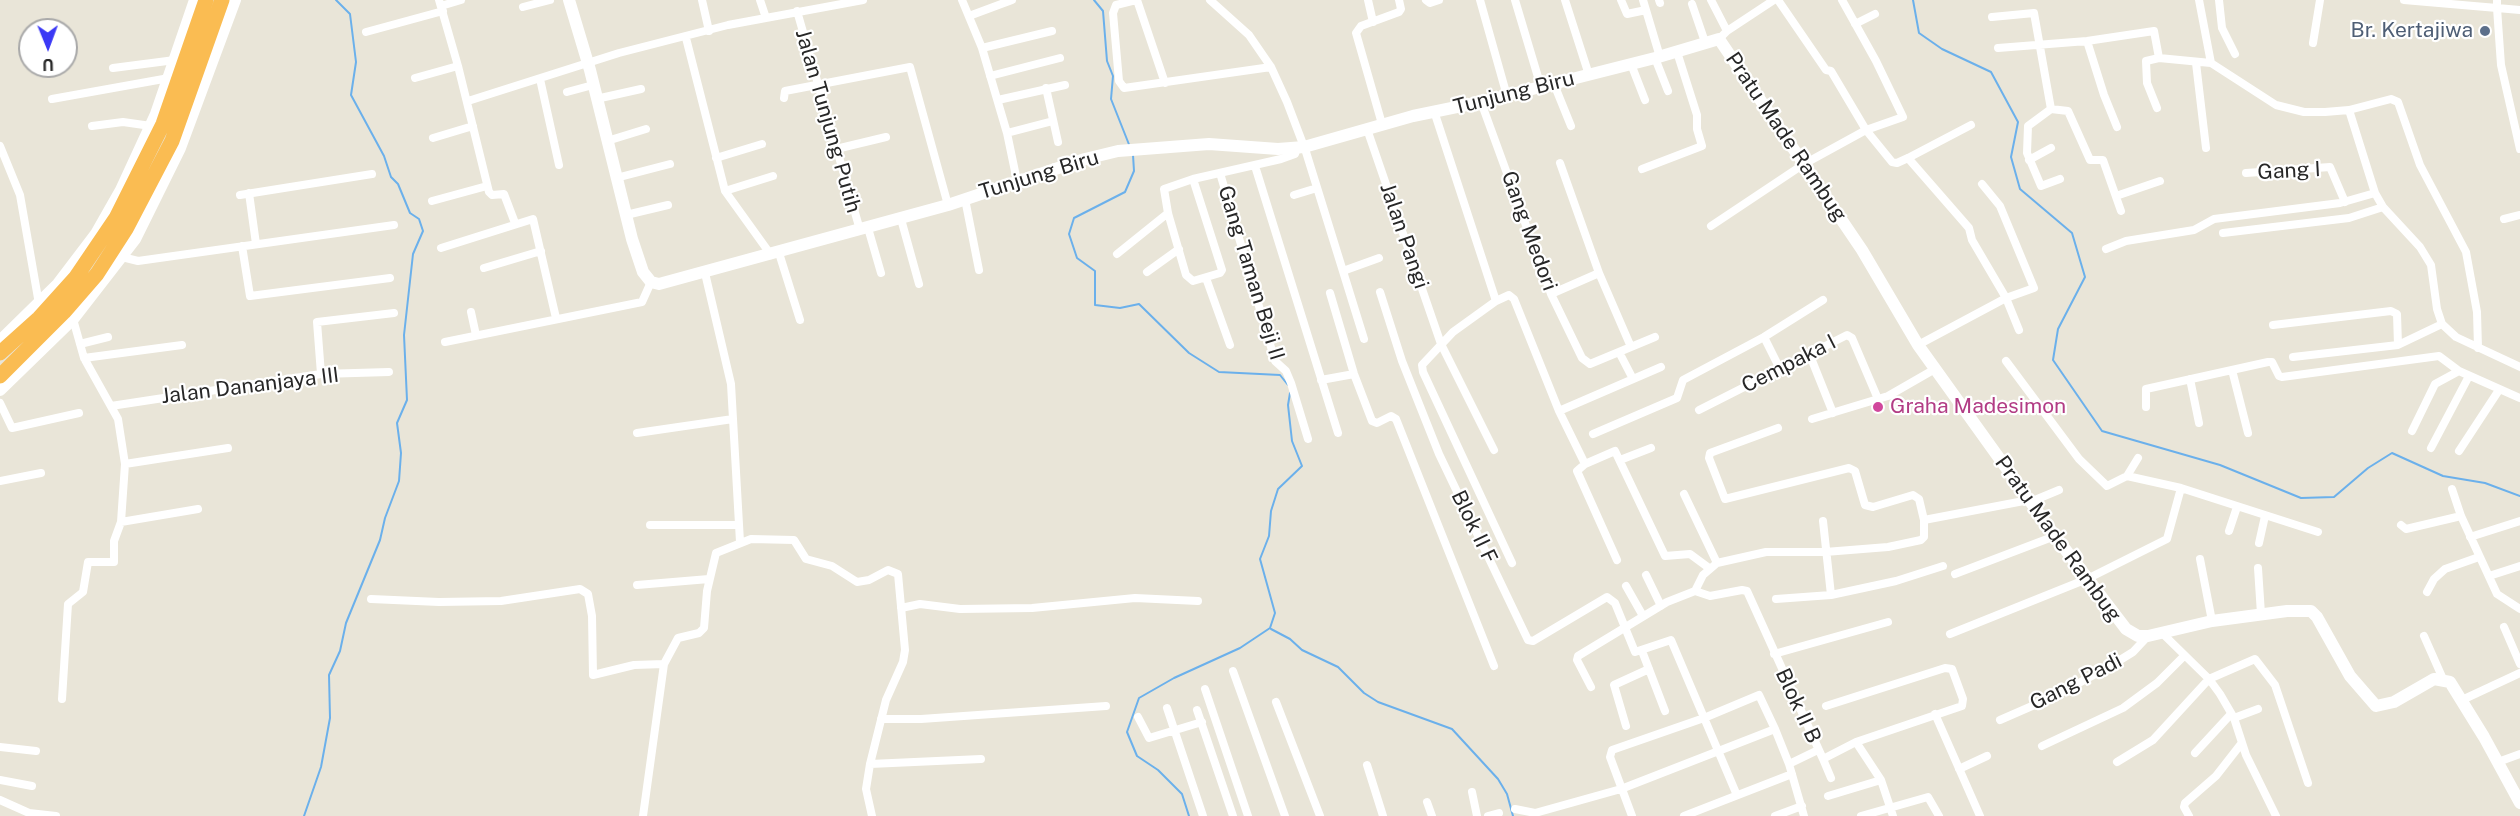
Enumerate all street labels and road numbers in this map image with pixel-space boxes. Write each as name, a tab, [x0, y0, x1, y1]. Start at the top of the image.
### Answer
street label: Jalan Tunjung Putih	[790, 26, 866, 216]
street label: Pratu Made Rambug	[1720, 48, 1852, 226]
street label: Tunjung Biru	[1451, 66, 1577, 120]
street label: Tunjung Biru	[976, 145, 1102, 205]
street label: Gang I	[2257, 157, 2321, 185]
street label: Gang Medori	[1496, 168, 1562, 294]
street label: Jalan Pangi	[1374, 180, 1434, 292]
street label: Gang Taman Beji II	[1212, 183, 1290, 363]
street label: Cempaka I	[1738, 329, 1840, 399]
street label: Jalan Dananjaya III	[160, 363, 340, 409]
street label: Pratu Made Rambug	[1989, 451, 2127, 627]
street label: Blok II F	[1446, 486, 1502, 568]
street label: Gang Padi	[2026, 648, 2126, 716]
street label: Blok II B	[1770, 665, 1826, 747]

